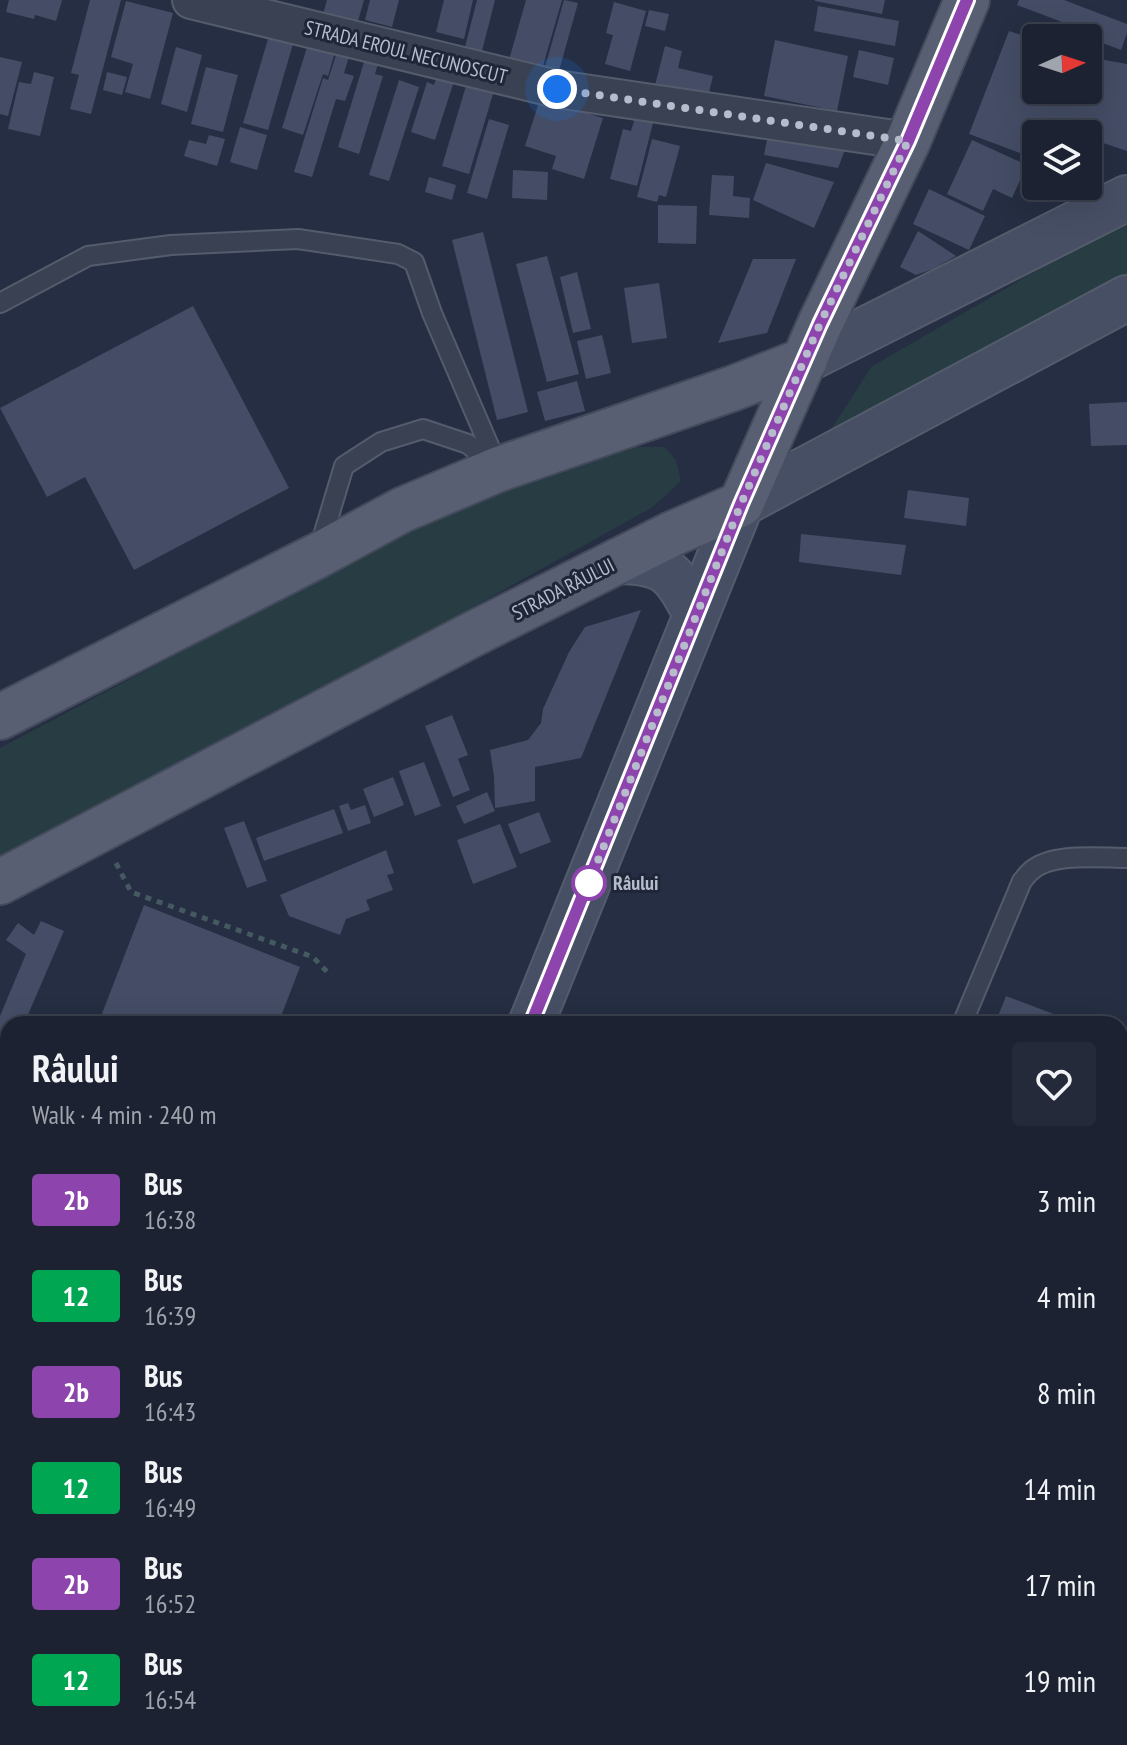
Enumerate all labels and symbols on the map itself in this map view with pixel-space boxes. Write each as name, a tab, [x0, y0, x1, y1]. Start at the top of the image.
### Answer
street label: STRADA EROUL NECUNOSCUT	[302, 14, 510, 90]
north arrow	[1022, 24, 1102, 104]
your location	[537, 69, 577, 109]
street label: STRADA RÂULUI	[507, 552, 619, 626]
marker: Râului	[572, 866, 606, 900]
place label: Râului	[613, 870, 659, 896]

